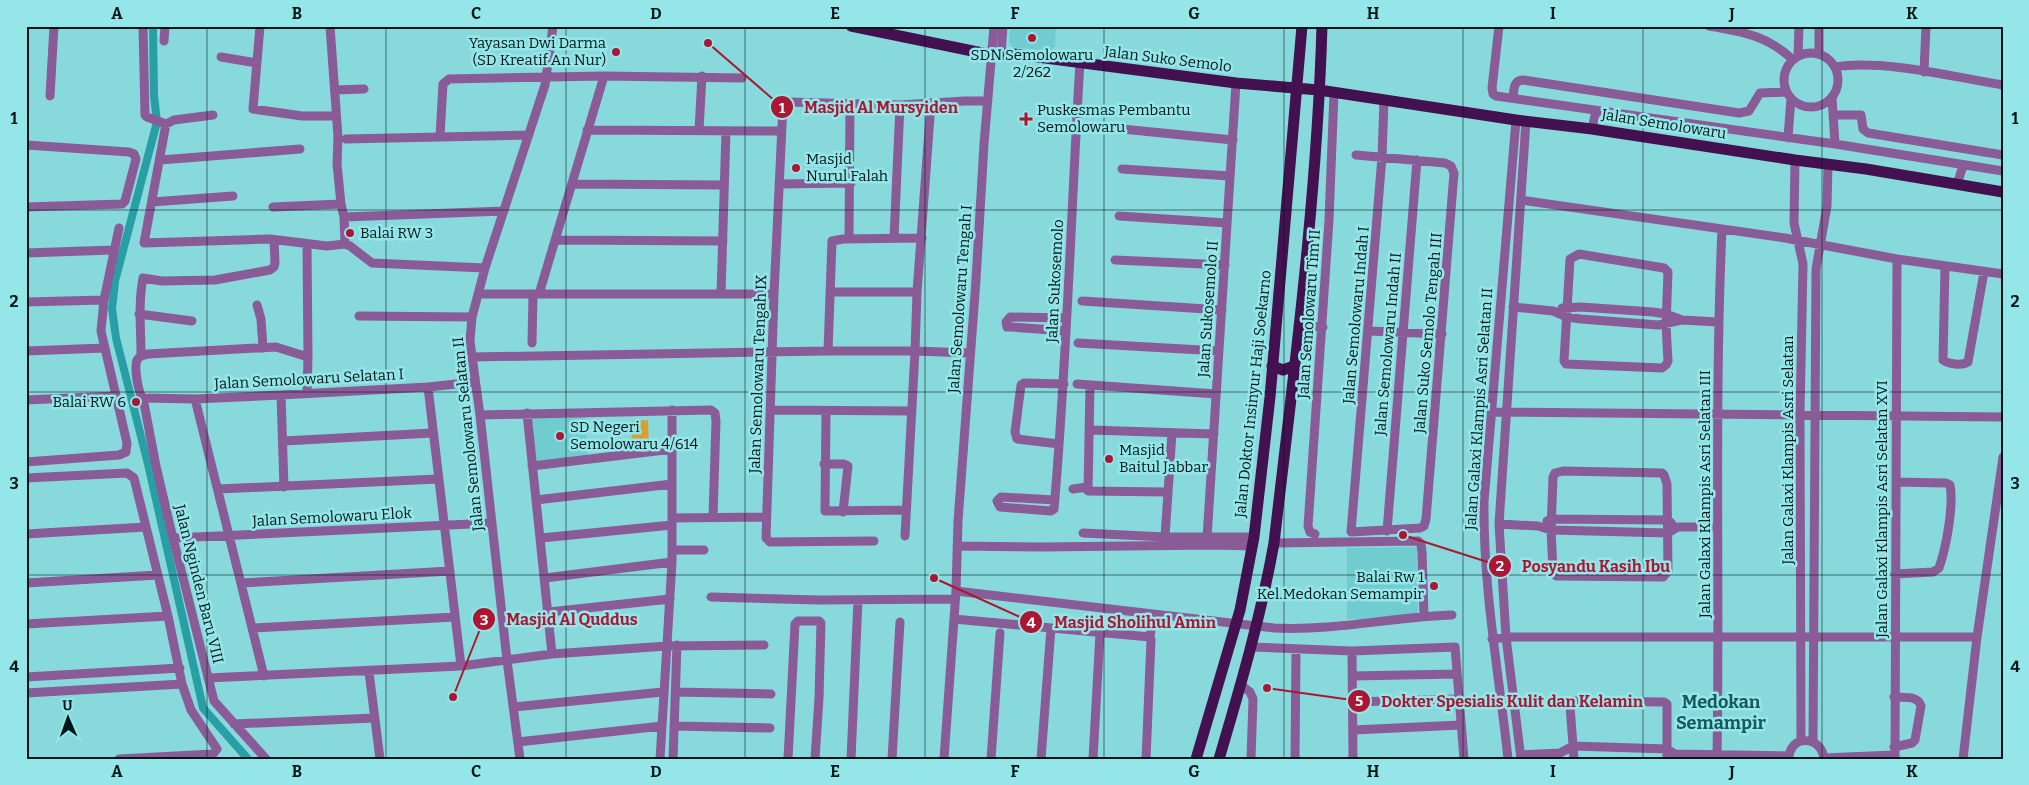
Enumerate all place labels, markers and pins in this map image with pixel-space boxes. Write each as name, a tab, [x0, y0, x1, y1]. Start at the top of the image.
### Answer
marker: SDN Semolowaru 2/262	[1026, 32, 1038, 44]
place label: Yayasan Dwi Darma (SD Kreatif An Nur)	[469, 34, 606, 69]
marker: Yayasan Dwi Darma (SD Kreatif An Nur)	[610, 46, 622, 58]
place label: SDN Semolowaru 2/262	[971, 46, 1093, 81]
callout: Masjid Al Mursyiden	[769, 92, 968, 123]
place label: Puskesmas Pembantu Semolowaru	[1037, 101, 1191, 136]
marker: Puskesmas Pembantu Semolowaru	[1019, 112, 1033, 126]
place label: Masjid Nurul Falah	[806, 150, 889, 185]
marker: Masjid Nurul Falah	[790, 162, 802, 174]
place label: Balai RW 3	[360, 224, 433, 242]
marker: Balai RW 3	[344, 227, 356, 239]
place label: Balai RW 6	[52, 393, 126, 411]
marker: Balai RW 6	[130, 396, 142, 408]
place label: SD Negeri Semolowaru 4/614	[570, 418, 699, 453]
marker: SD Negeri Semolowaru 4/614	[554, 430, 566, 442]
place label: Masjid Baitul Jabbar	[1119, 441, 1208, 476]
marker: Masjid Baitul Jabbar	[1103, 453, 1115, 465]
callout: Posyandu Kasih Ibu	[1487, 550, 1681, 581]
place label: Balai Rw 1 Kel.Medokan Semampir	[1257, 568, 1424, 603]
marker: Balai Rw 1 Kel.Medokan Semampir	[1428, 580, 1440, 592]
callout: Masjid Al Quddus	[471, 604, 648, 635]
callout: Masjid Sholihul Amin	[1019, 607, 1226, 638]
callout: Dokter Spesialis Kulit dan Kelamin	[1347, 686, 1653, 717]

